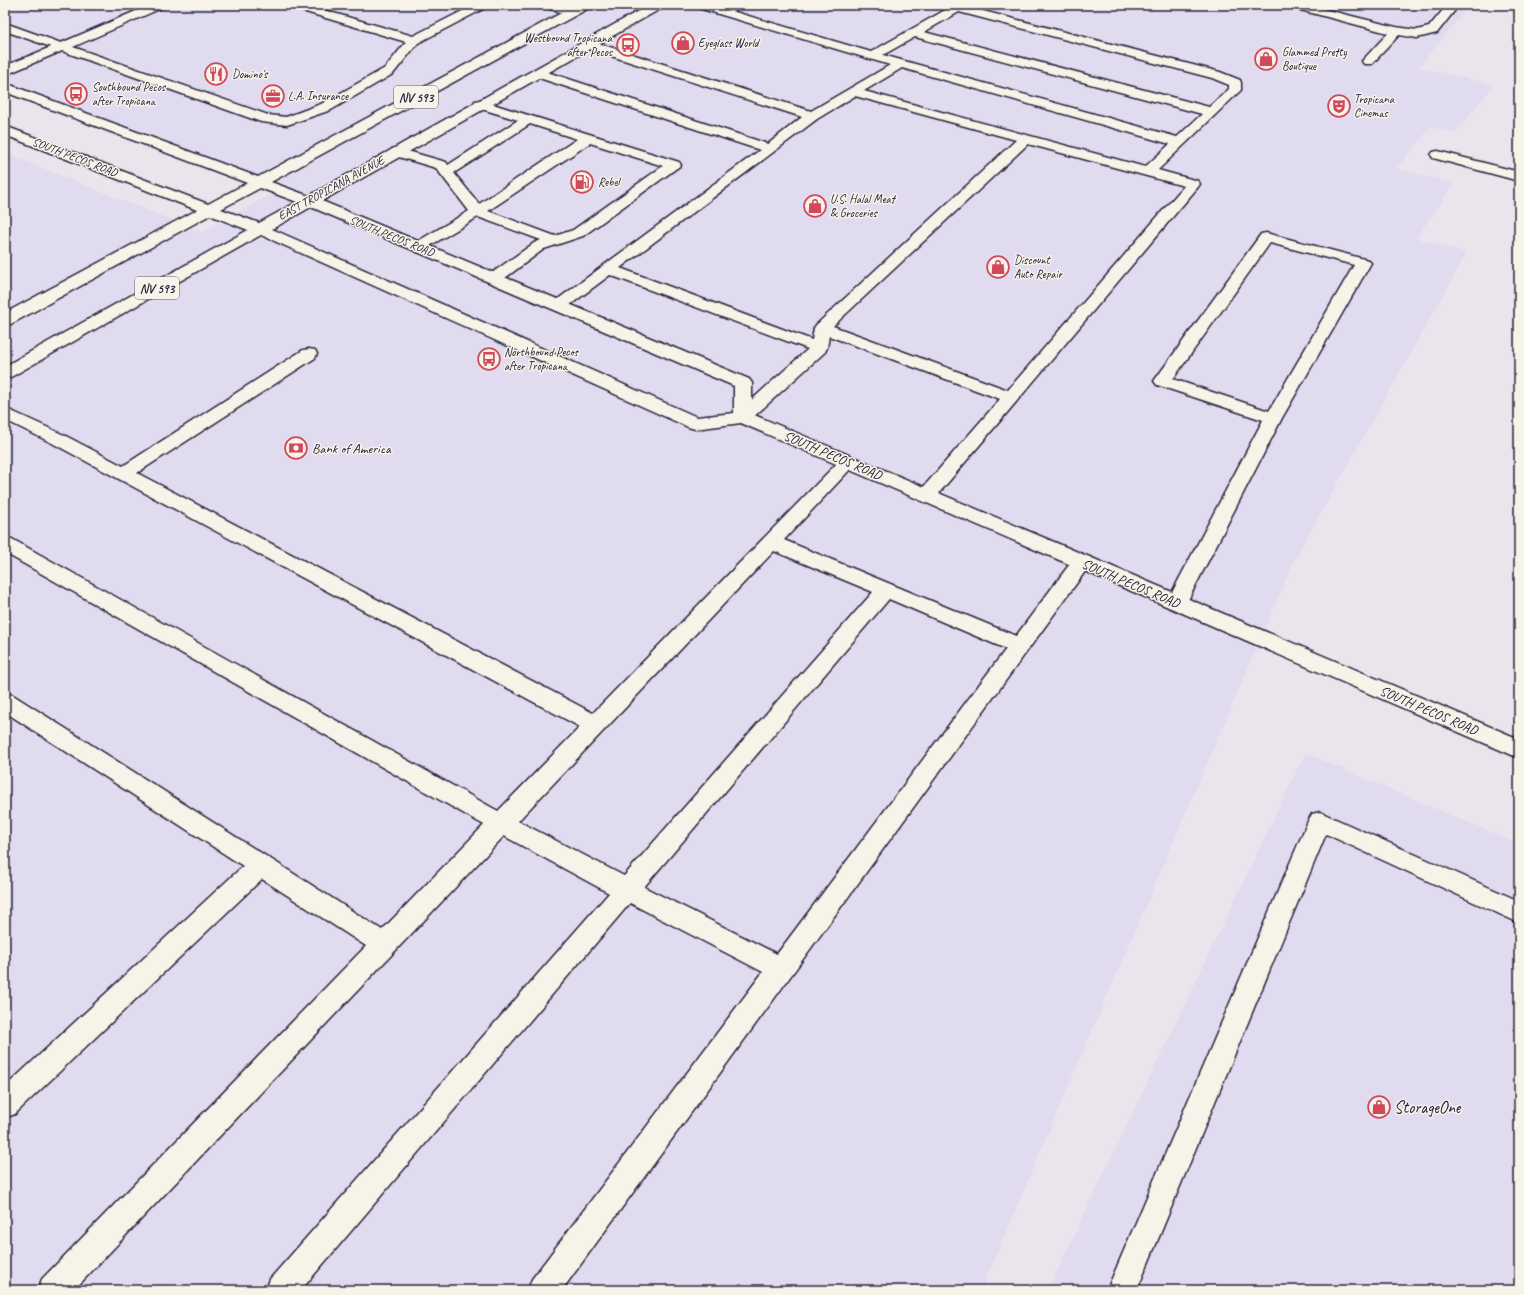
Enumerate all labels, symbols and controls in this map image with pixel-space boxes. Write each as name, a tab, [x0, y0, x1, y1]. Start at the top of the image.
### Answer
place label: Westbound Tropicana after Pecos	[524, 30, 613, 60]
shop icon: Eyeglass World	[670, 30, 696, 56]
bus stop icon: Westbound Tropicana after Pecos	[615, 32, 641, 58]
place label: Eyeglass World	[698, 35, 761, 51]
place label: Glammed Pretty Boutique	[1282, 44, 1348, 74]
shop icon: Glammed Pretty Boutique	[1253, 46, 1279, 72]
restaurant icon: Domino's	[203, 61, 229, 87]
place label: Domino's	[232, 66, 269, 82]
place label: Southbound Pecos after Tropicana	[92, 79, 167, 109]
bus stop icon: Southbound Pecos after Tropicana	[63, 81, 89, 107]
office icon: L.A. Insurance	[260, 83, 286, 109]
road number: NV 593	[394, 86, 438, 108]
place label: L.A. Insurance	[288, 88, 349, 104]
place label: Tropicana Cinemas	[1354, 91, 1395, 121]
theatre icon: Tropicana Cinemas	[1326, 93, 1352, 119]
street label: SOUTH PECOS ROAD	[30, 133, 121, 181]
street label: EAST TROPICANA AVENUE	[275, 151, 388, 224]
fuel station icon: Rebel	[569, 169, 595, 195]
place label: Rebel	[598, 174, 621, 190]
place label: U.S. Halal Meat & Groceries	[830, 191, 897, 221]
shop icon: U.S. Halal Meat & Groceries	[802, 193, 828, 219]
street label: SOUTH PECOS ROAD	[347, 212, 438, 261]
place label: Discount Auto Repair	[1014, 252, 1064, 282]
shop icon: Discount Auto Repair	[985, 254, 1011, 280]
road number: NV 593	[135, 277, 179, 299]
place label: Northbound Pecos after Tropicana	[504, 344, 579, 374]
bus stop icon: Northbound Pecos after Tropicana	[476, 346, 502, 372]
street label: SOUTH PECOS ROAD	[781, 427, 885, 484]
bank icon: Bank of America	[283, 435, 309, 461]
place label: Bank of America	[312, 440, 392, 457]
street label: SOUTH PECOS ROAD	[1079, 555, 1183, 612]
street label: SOUTH PECOS ROAD	[1377, 682, 1481, 739]
shop icon: StorageOne	[1366, 1094, 1392, 1120]
place label: StorageOne	[1394, 1097, 1462, 1118]

